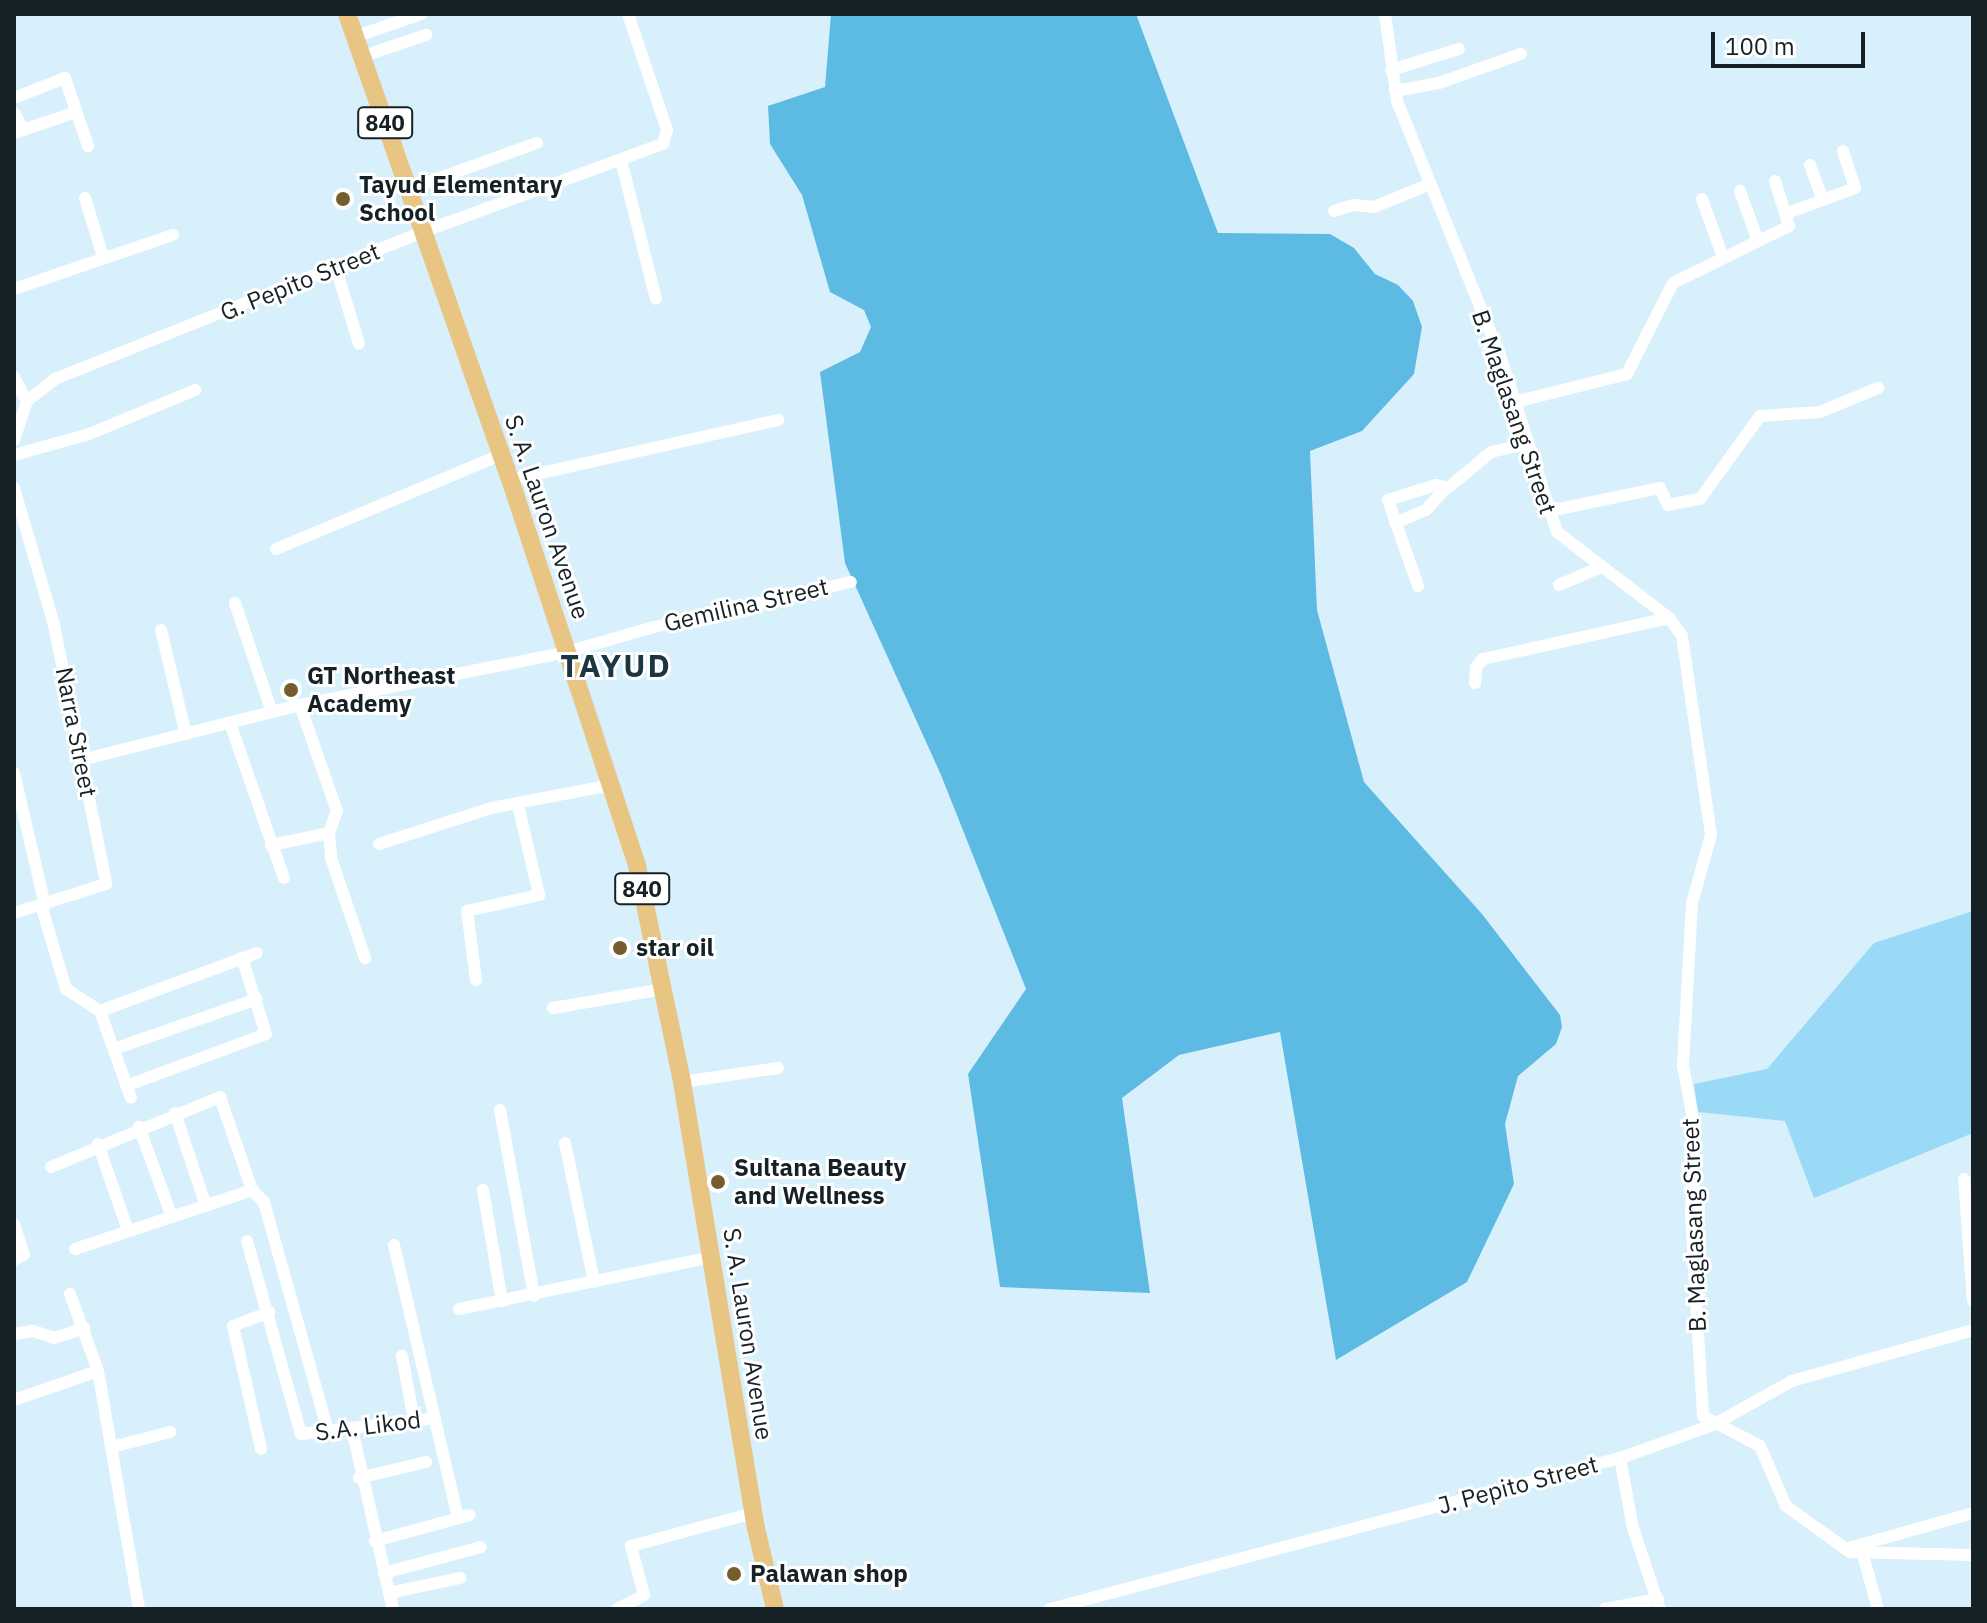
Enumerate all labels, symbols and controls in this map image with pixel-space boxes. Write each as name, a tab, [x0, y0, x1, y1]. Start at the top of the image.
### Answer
scale bar	[1715, 16, 1869, 66]
text: 100 m	[1725, 30, 1795, 62]
road number: 840	[357, 105, 413, 141]
place label: Tayud Elementary School	[359, 171, 562, 227]
marker: Tayud Elementary School	[334, 190, 352, 208]
street label: G. Pepito Street	[216, 237, 384, 327]
street label: B. Maglasang Street	[1466, 306, 1562, 518]
street label: S. A. Lauron Avenue	[499, 411, 595, 623]
street label: Gemilina Street	[661, 572, 831, 638]
district label: TAYUD	[560, 646, 672, 684]
place label: GT Northeast Academy	[307, 662, 455, 718]
street label: Narra Street	[49, 665, 103, 799]
marker: GT Northeast Academy	[282, 681, 300, 699]
road number: 840	[614, 871, 670, 907]
place label: star oil	[636, 934, 714, 962]
marker: star oil	[611, 939, 629, 957]
street label: B. Maglasang Street	[1676, 1117, 1712, 1333]
place label: Sultana Beauty and Wellness	[734, 1154, 906, 1210]
marker: Sultana Beauty and Wellness	[709, 1173, 727, 1191]
street label: S. A. Lauron Avenue	[717, 1226, 779, 1442]
street label: S.A. Likod	[313, 1405, 423, 1447]
street label: J. Pepito Street	[1435, 1450, 1601, 1520]
place label: Palawan shop	[750, 1560, 908, 1588]
marker: Palawan shop	[725, 1565, 743, 1583]

